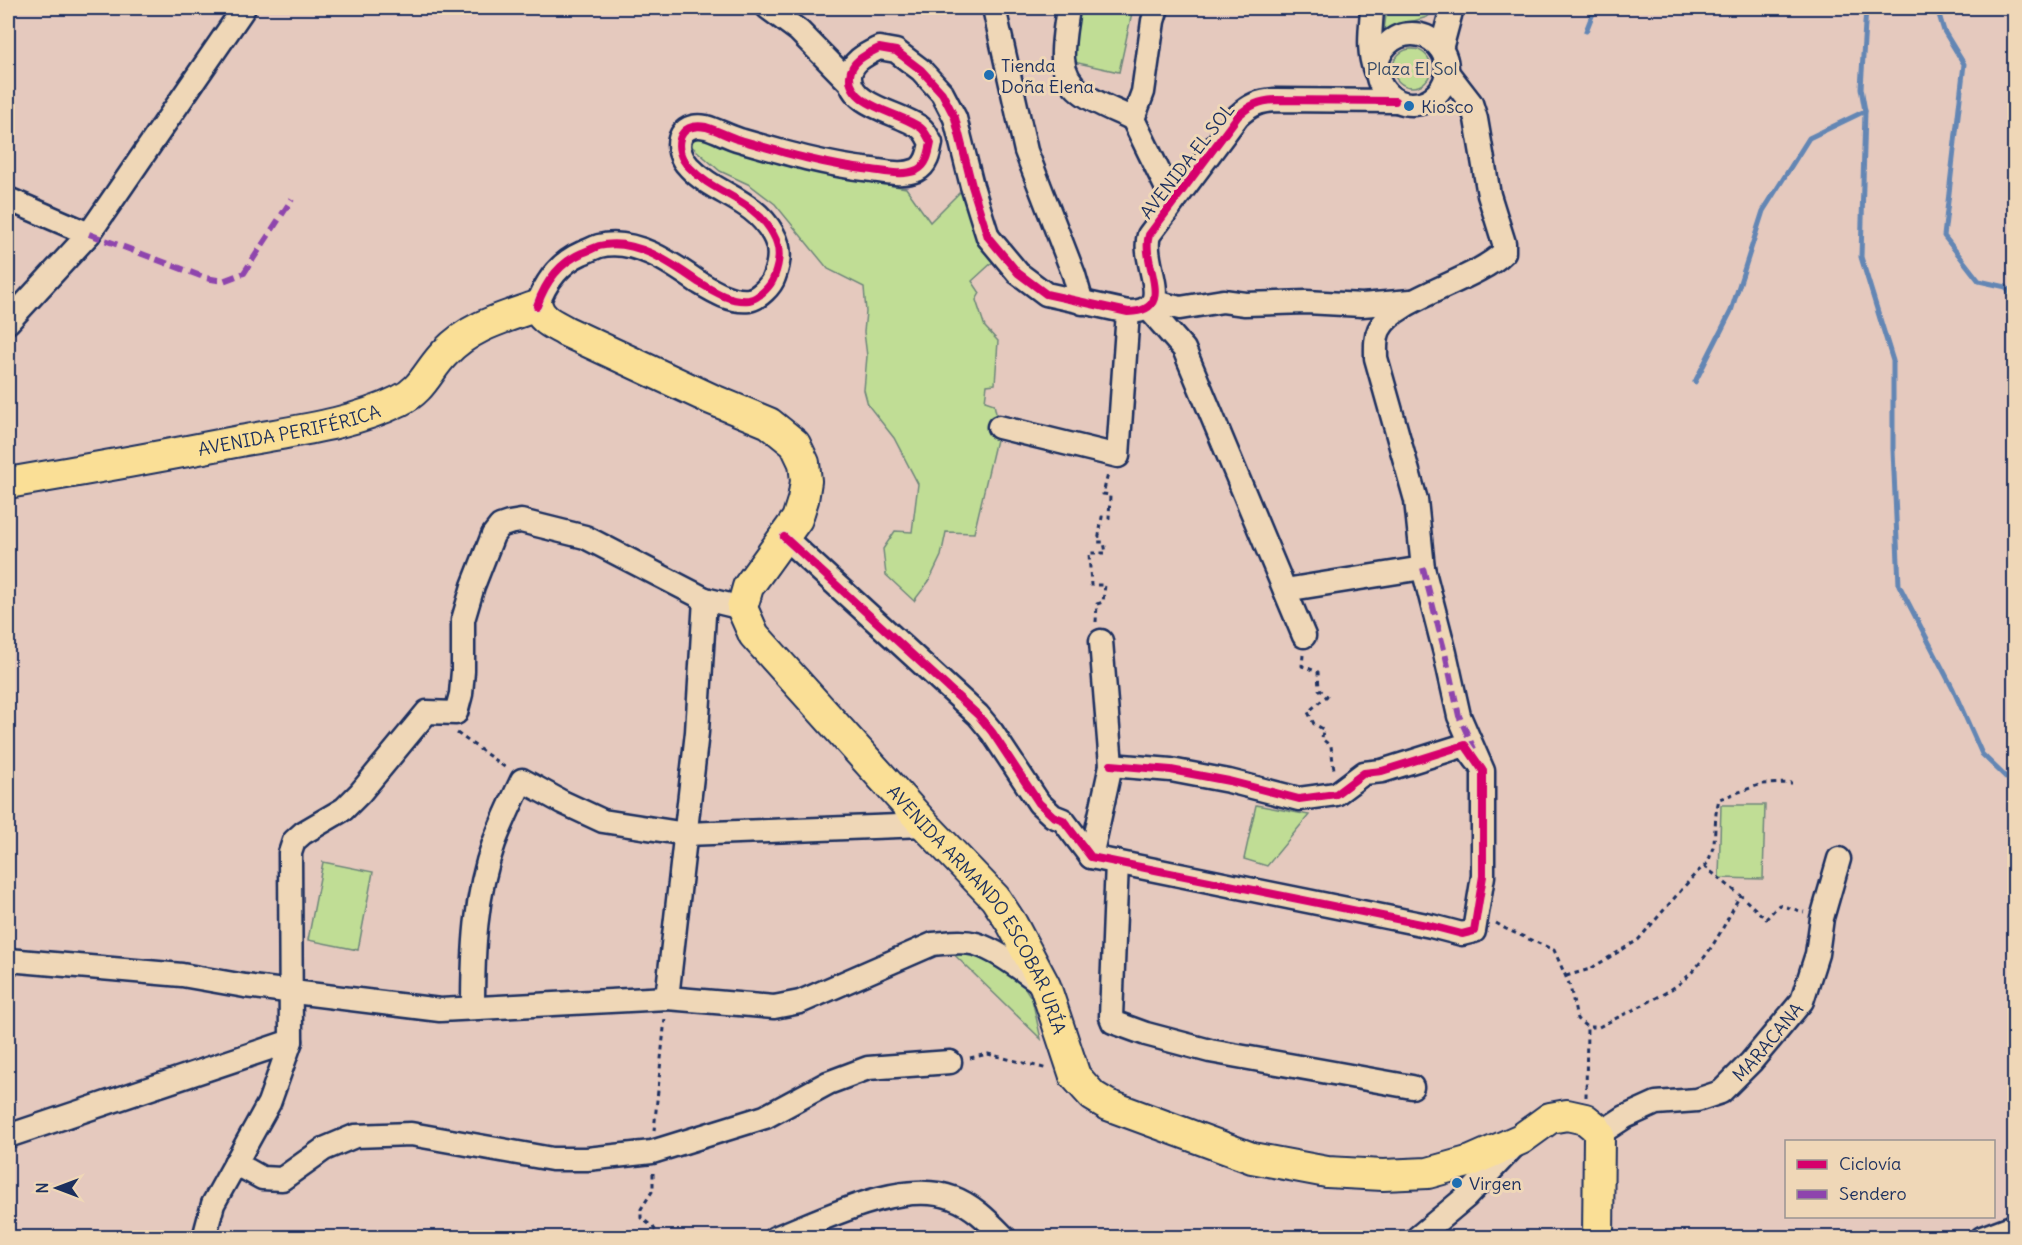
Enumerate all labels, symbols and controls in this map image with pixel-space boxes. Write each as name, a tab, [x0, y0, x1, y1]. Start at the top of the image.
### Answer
place label: Tienda Doña Elena	[1001, 54, 1094, 98]
park label: Plaza El Sol	[1366, 57, 1458, 80]
marker: Tienda Doña Elena	[982, 68, 996, 82]
place label: Kiosco	[1421, 95, 1474, 118]
street label: AVENIDA EL SOL	[1135, 99, 1239, 223]
marker: Kiosco	[1402, 99, 1416, 113]
street label: AVENIDA PERIFÉRICA	[196, 399, 383, 460]
street label: AVENIDA ARMANDO ESCOBAR URÍA	[883, 780, 1072, 1037]
street label: MARACANA	[1727, 998, 1808, 1086]
legend	[1785, 1140, 1995, 1218]
text: Ciclovía	[1839, 1152, 1901, 1175]
north arrow	[27, 1158, 87, 1218]
place label: Virgen	[1469, 1172, 1522, 1195]
marker: Virgen	[1450, 1176, 1464, 1190]
text: N	[32, 1182, 52, 1194]
text: Sendero	[1839, 1182, 1907, 1205]

